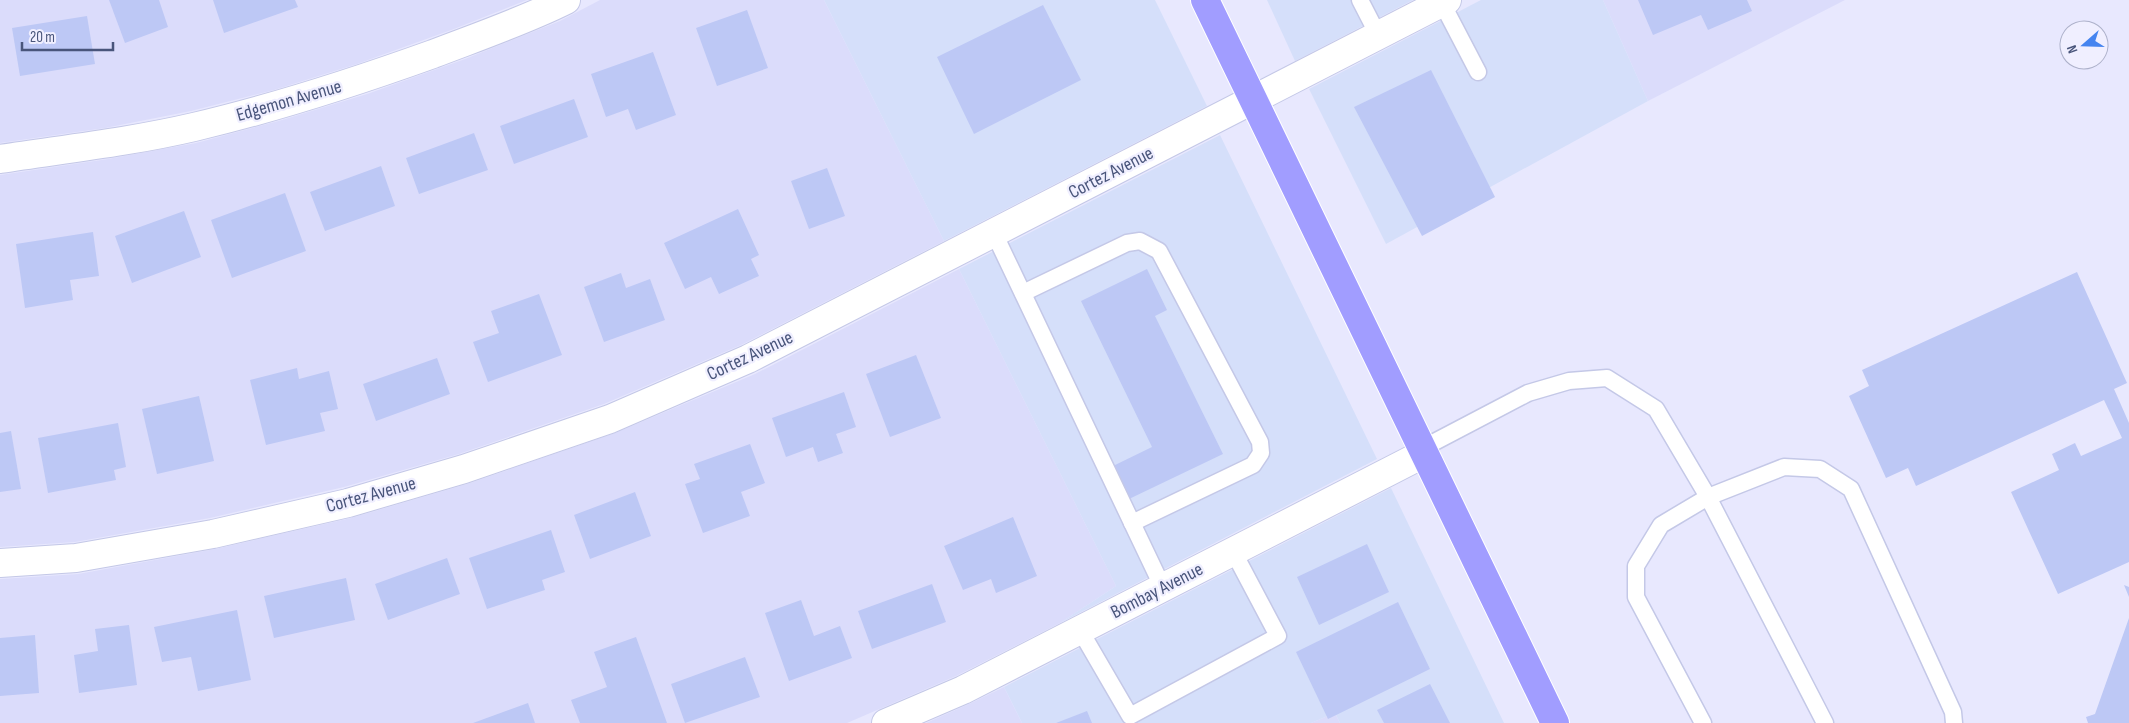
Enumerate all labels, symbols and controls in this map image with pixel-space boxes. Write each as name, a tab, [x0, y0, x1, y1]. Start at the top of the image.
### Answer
scale bar	[22, 20, 114, 52]
north arrow	[2059, 20, 2109, 70]
text: 20 m	[30, 28, 55, 47]
text: N	[2063, 43, 2082, 56]
street label: Edgemon Avenue	[234, 75, 344, 127]
street label: Cortez Avenue	[1065, 142, 1157, 204]
street label: Cortez Avenue	[703, 326, 797, 386]
street label: Cortez Avenue	[323, 472, 419, 518]
street label: Bombay Avenue	[1107, 558, 1207, 624]

